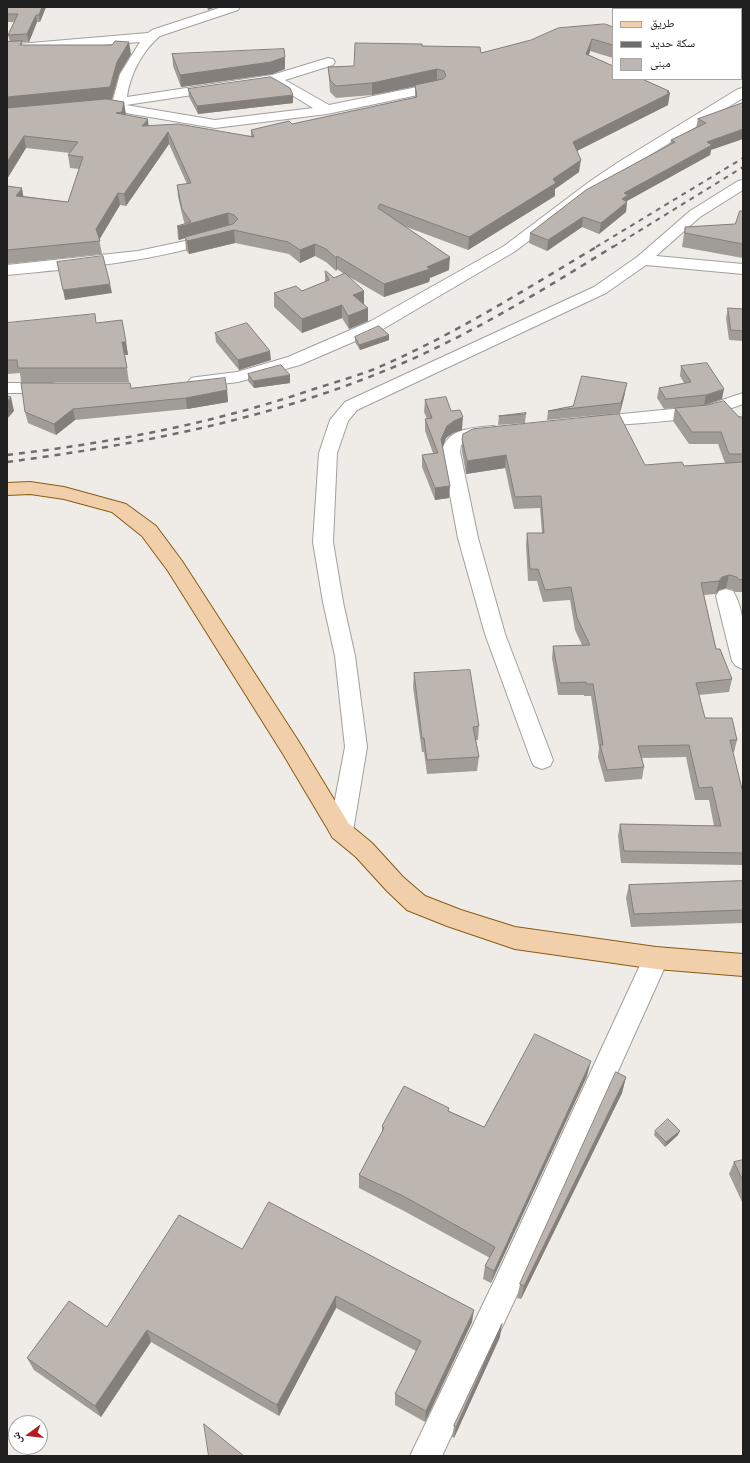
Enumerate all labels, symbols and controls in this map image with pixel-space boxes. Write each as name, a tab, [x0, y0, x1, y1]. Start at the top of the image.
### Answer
legend	[612, 8, 742, 80]
text: طريق	[650, 16, 675, 30]
text: سكة حديد	[650, 36, 695, 50]
text: مبنى	[650, 56, 671, 70]
north arrow	[8, 1415, 48, 1455]
text: ش	[9, 1431, 25, 1445]

